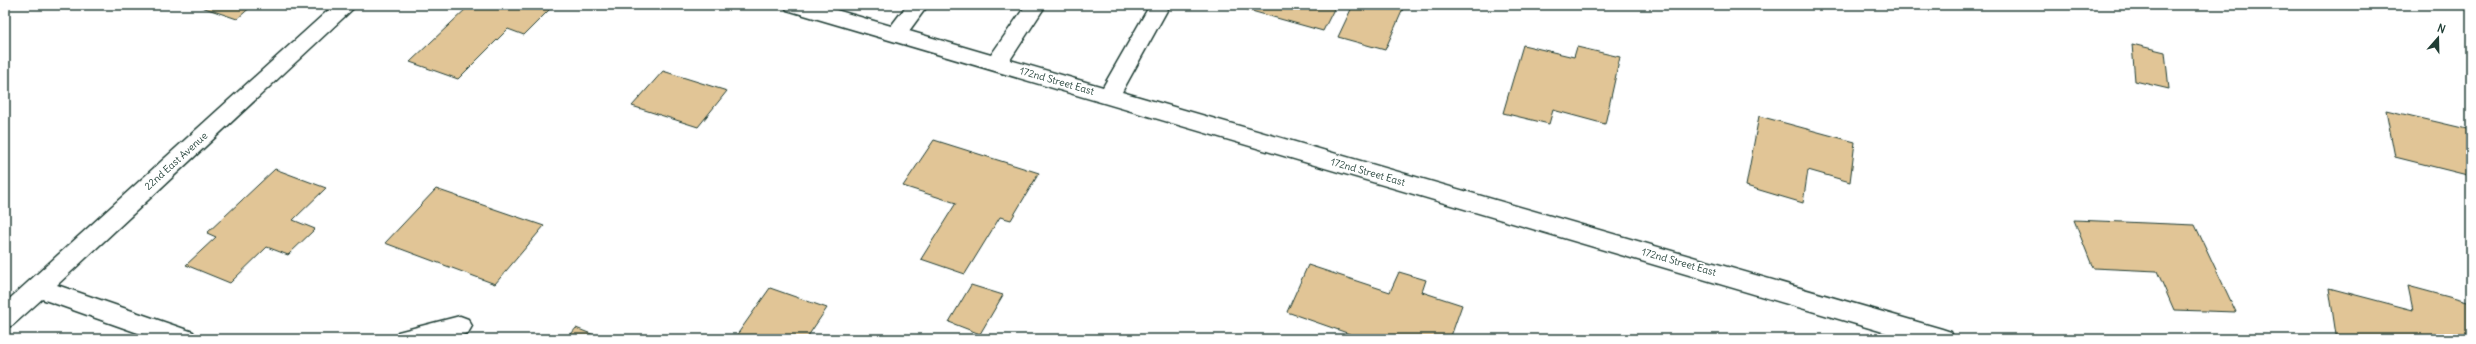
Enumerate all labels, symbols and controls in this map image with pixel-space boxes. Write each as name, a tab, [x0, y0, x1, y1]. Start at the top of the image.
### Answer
north arrow	[2418, 18, 2458, 58]
text: N	[2435, 21, 2447, 36]
street label: 172nd Street East	[1018, 64, 1096, 98]
street label: 22nd East Avenue	[142, 129, 210, 193]
street label: 172nd Street East	[1329, 155, 1407, 189]
street label: 172nd Street East	[1640, 245, 1718, 279]

